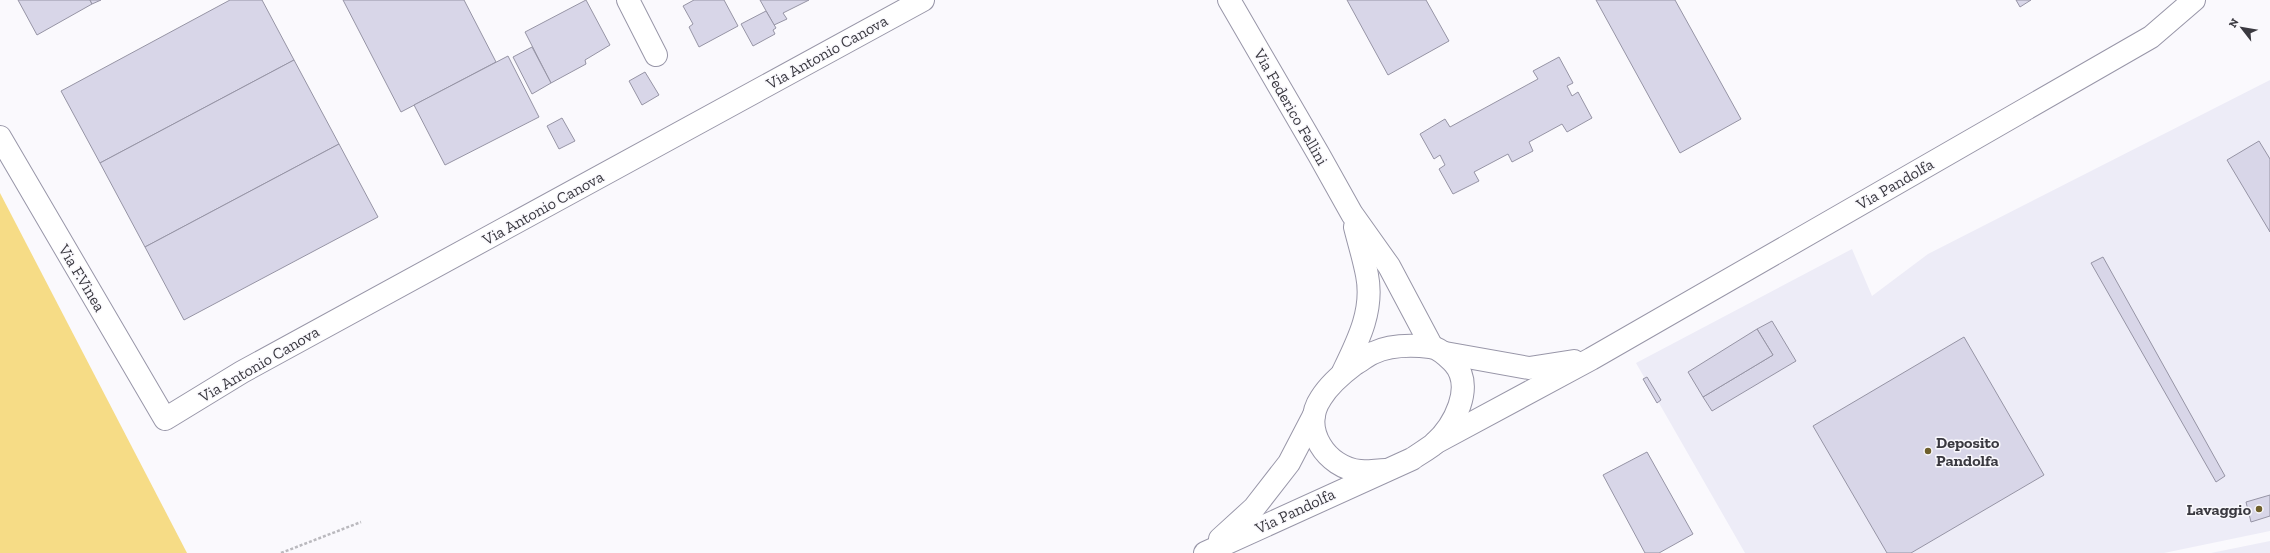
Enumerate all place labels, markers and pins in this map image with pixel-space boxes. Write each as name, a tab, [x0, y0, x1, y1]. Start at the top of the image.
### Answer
place label: Deposito Pandolfa	[1936, 433, 2000, 470]
marker: Deposito Pandolfa	[1923, 446, 1933, 456]
place label: Lavaggio	[2186, 500, 2252, 519]
marker: Lavaggio	[2254, 504, 2264, 514]

